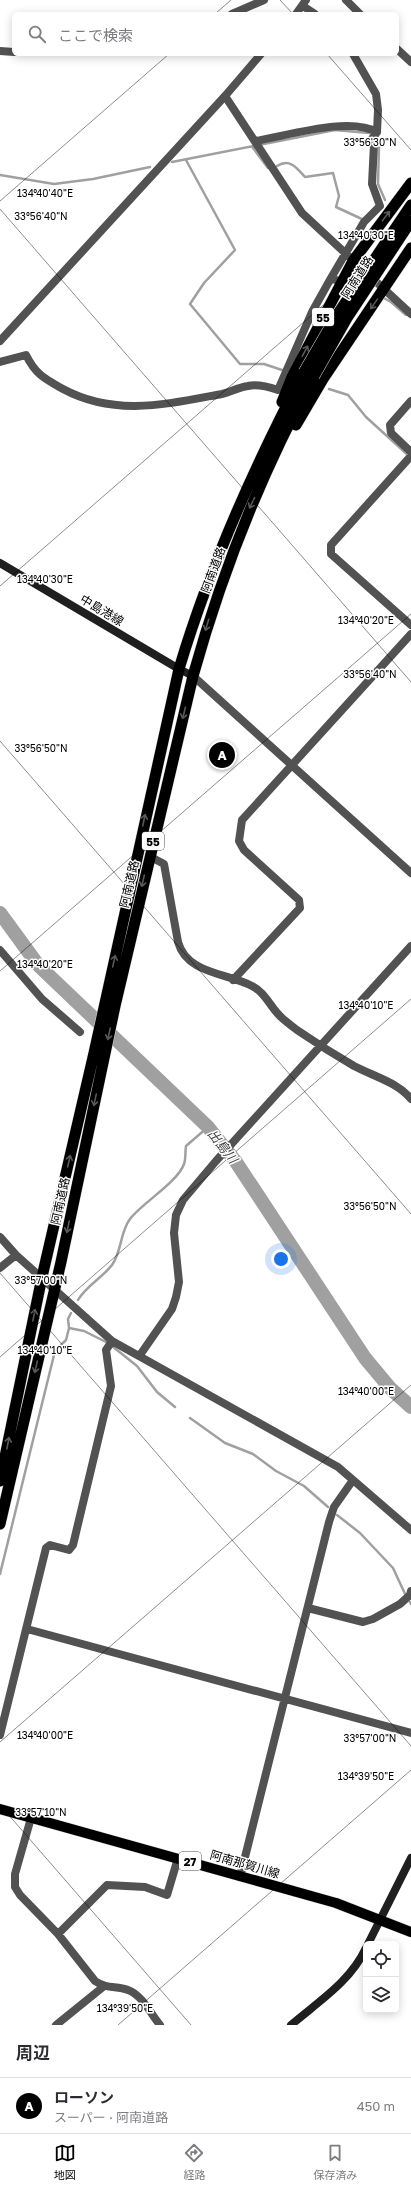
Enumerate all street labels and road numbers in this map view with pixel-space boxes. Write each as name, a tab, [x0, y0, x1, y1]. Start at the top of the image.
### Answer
street label: 阿南道路	[338, 253, 376, 301]
road number: 55	[312, 308, 334, 326]
street label: 阿南道路	[198, 545, 228, 595]
street label: 中島港線	[78, 591, 126, 629]
road number: 55	[142, 832, 164, 850]
street label: 阿南道路	[116, 859, 142, 909]
street label: 阿南道路	[48, 1176, 72, 1226]
street label: 阿南那賀川線	[208, 1847, 282, 1881]
road number: 27	[179, 1852, 201, 1870]

